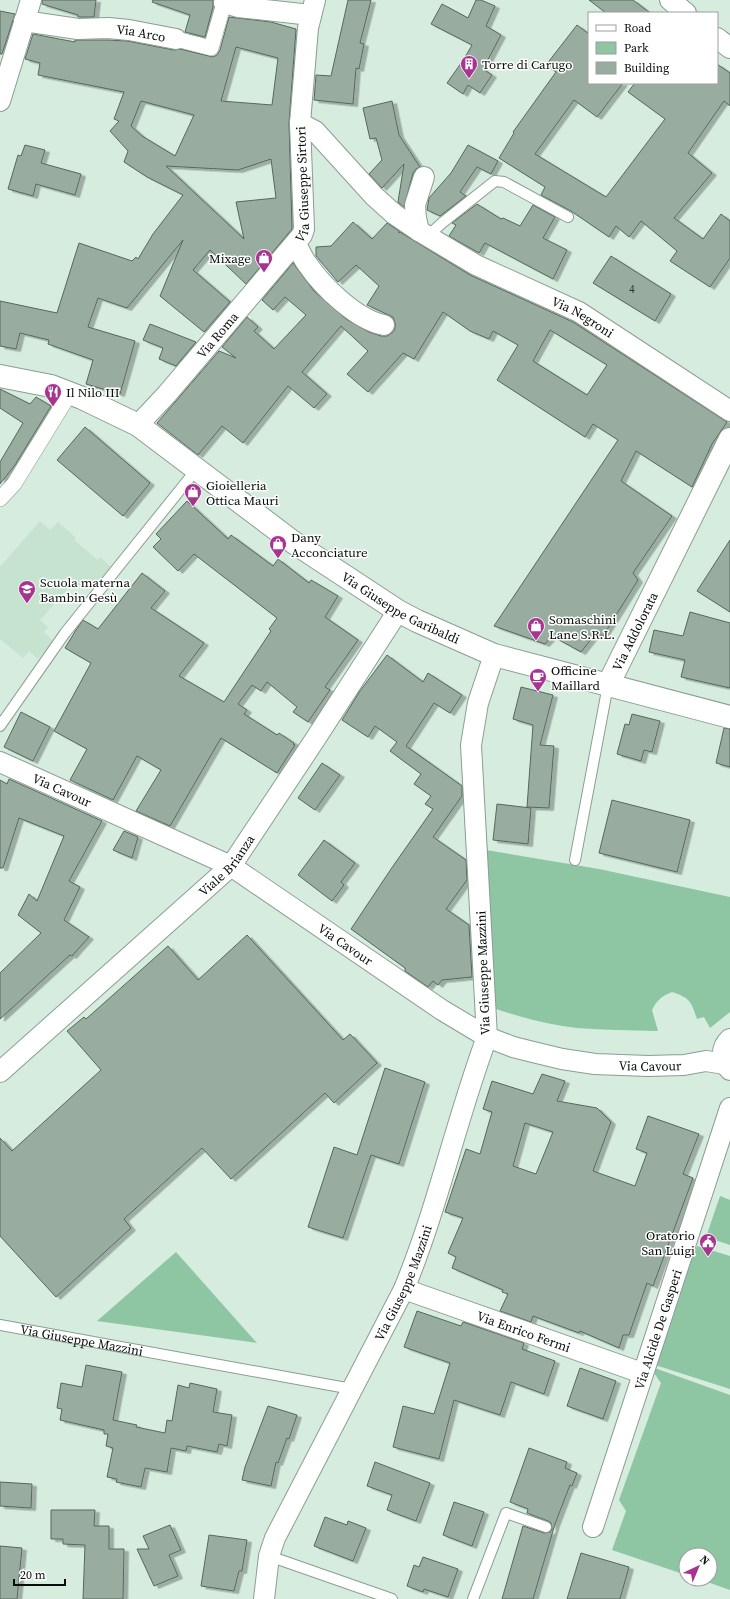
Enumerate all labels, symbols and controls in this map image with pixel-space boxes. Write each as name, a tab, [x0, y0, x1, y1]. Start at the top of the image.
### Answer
legend	[588, 12, 718, 84]
street label: Via Arco	[116, 20, 167, 45]
text: Road	[624, 20, 651, 36]
text: Park	[624, 40, 649, 56]
building icon: Torre di Carugo	[459, 54, 479, 79]
place label: Torre di Carugo	[482, 56, 572, 73]
text: Building	[624, 60, 669, 76]
street label: Via Giuseppe Sirtori	[291, 126, 313, 246]
shop icon: Mixage	[254, 248, 274, 273]
place label: Mixage	[209, 250, 251, 267]
house number: 4	[629, 282, 635, 297]
street label: Via Negroni	[549, 292, 617, 341]
street label: Via Roma	[193, 308, 242, 362]
restaurant icon: Il Nilo III	[43, 382, 63, 407]
place label: Il Nilo III	[66, 384, 120, 401]
place label: Gioielleria Ottica Mauri	[206, 477, 279, 509]
shop icon: Gioielleria Ottica Mauri	[183, 482, 203, 507]
place label: Dany Acconciature	[291, 529, 368, 561]
shop icon: Dany Acconciature	[268, 534, 288, 559]
street label: Via Giuseppe Garibaldi	[338, 568, 463, 647]
place label: Scuola materna Bambin Gesù	[40, 574, 130, 606]
school or university icon: Scuola materna Bambin Gesù	[17, 579, 37, 604]
street label: Via Addolorata	[608, 589, 662, 674]
place label: Somaschini Lane S.R.L.	[549, 611, 617, 643]
shop icon: Somaschini Lane S.R.L.	[526, 616, 546, 641]
place label: Officine Maillard	[551, 662, 600, 694]
cafe icon: Officine Maillard	[528, 667, 548, 692]
street label: Via Cavour	[30, 769, 95, 811]
street label: Viale Brianza	[195, 831, 258, 900]
street label: Via Giuseppe Mazzini	[472, 910, 494, 1036]
street label: Via Cavour	[315, 919, 377, 969]
street label: Via Cavour	[618, 1056, 682, 1075]
street label: Via Giuseppe Mazzini	[370, 1223, 435, 1344]
place label: Oratorio San Luigi	[641, 1227, 695, 1259]
public building icon: Oratorio San Luigi	[698, 1232, 718, 1257]
street label: Via Alcide De Gasperi	[630, 1267, 685, 1391]
street label: Via Enrico Fermi	[475, 1307, 573, 1356]
street label: Via Giuseppe Mazzini	[19, 1320, 145, 1359]
north arrow	[678, 1547, 718, 1587]
text: N	[697, 1552, 713, 1568]
scale bar	[14, 1561, 65, 1587]
text: 20 m	[20, 1567, 46, 1583]

